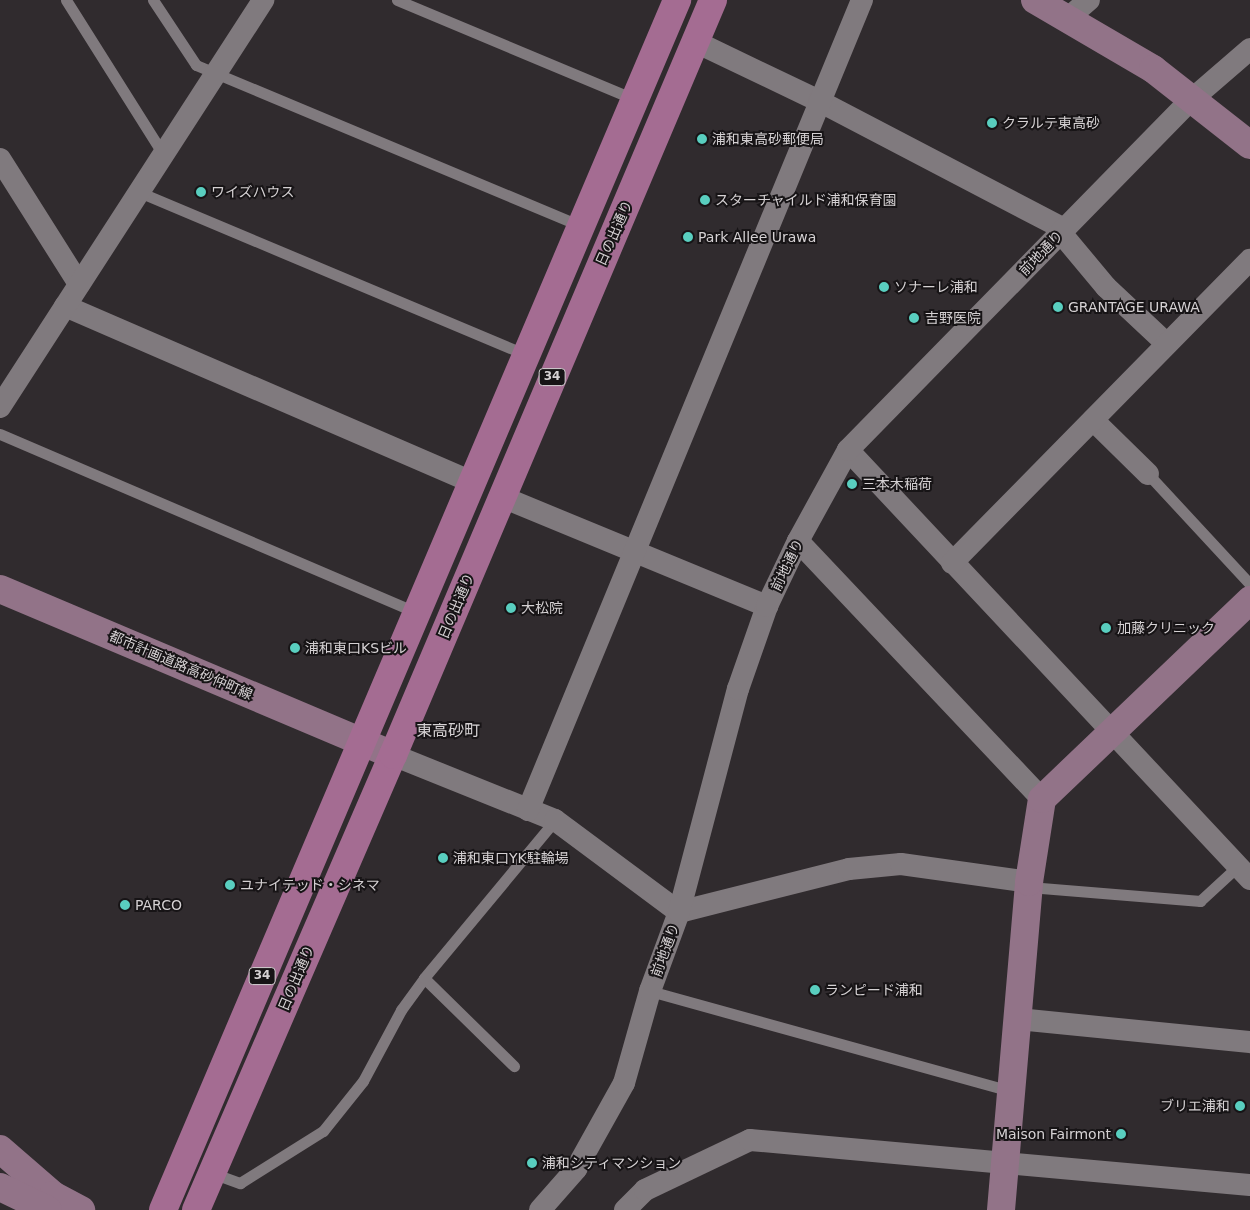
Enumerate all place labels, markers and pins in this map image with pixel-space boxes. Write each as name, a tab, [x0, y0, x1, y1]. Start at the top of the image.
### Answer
place label: クラルテ東高砂	[1002, 115, 1100, 131]
marker: クラルテ東高砂	[986, 117, 998, 129]
place label: 浦和東高砂郵便局	[712, 131, 824, 147]
marker: 浦和東高砂郵便局	[696, 133, 708, 145]
place label: ワイズハウス	[211, 184, 295, 200]
marker: ワイズハウス	[195, 186, 207, 198]
place label: スターチャイルド浦和保育園	[715, 192, 897, 208]
marker: スターチャイルド浦和保育園	[699, 194, 711, 206]
place label: Park Allee Urawa	[698, 229, 816, 245]
marker: Park Allee Urawa	[682, 231, 694, 243]
place label: ソナーレ浦和	[894, 279, 978, 295]
marker: ソナーレ浦和	[878, 281, 890, 293]
place label: GRANTAGE URAWA	[1068, 299, 1200, 315]
marker: GRANTAGE URAWA	[1052, 301, 1064, 313]
place label: 吉野医院	[925, 310, 981, 326]
marker: 吉野医院	[907, 311, 921, 325]
place label: 三本木稲荷	[862, 476, 932, 492]
marker: 三本木稲荷	[846, 478, 858, 490]
place label: 大松院	[521, 600, 563, 616]
marker: 大松院	[505, 602, 517, 614]
place label: 加藤クリニック	[1117, 620, 1215, 636]
marker: 加藤クリニック	[1099, 621, 1113, 635]
place label: 浦和東口KSビル	[305, 640, 407, 656]
marker: 浦和東口KSビル	[289, 642, 301, 654]
place label: 浦和東口YK駐輪場	[453, 850, 569, 866]
marker: 浦和東口YK駐輪場	[437, 852, 449, 864]
place label: ユナイテッド・シネマ	[240, 877, 380, 893]
marker: ユナイテッド・シネマ	[224, 879, 236, 891]
place label: PARCO	[135, 897, 182, 913]
marker: PARCO	[119, 899, 131, 911]
place label: ランピード浦和	[825, 982, 923, 998]
marker: ランピード浦和	[809, 984, 821, 996]
place label: ブリエ浦和	[1160, 1098, 1230, 1114]
marker: ブリエ浦和	[1234, 1100, 1246, 1112]
place label: Maison Fairmont	[996, 1126, 1111, 1142]
marker: Maison Fairmont	[1115, 1128, 1127, 1140]
place label: 浦和シティマンション	[542, 1155, 682, 1171]
marker: 浦和シティマンション	[526, 1157, 538, 1169]

